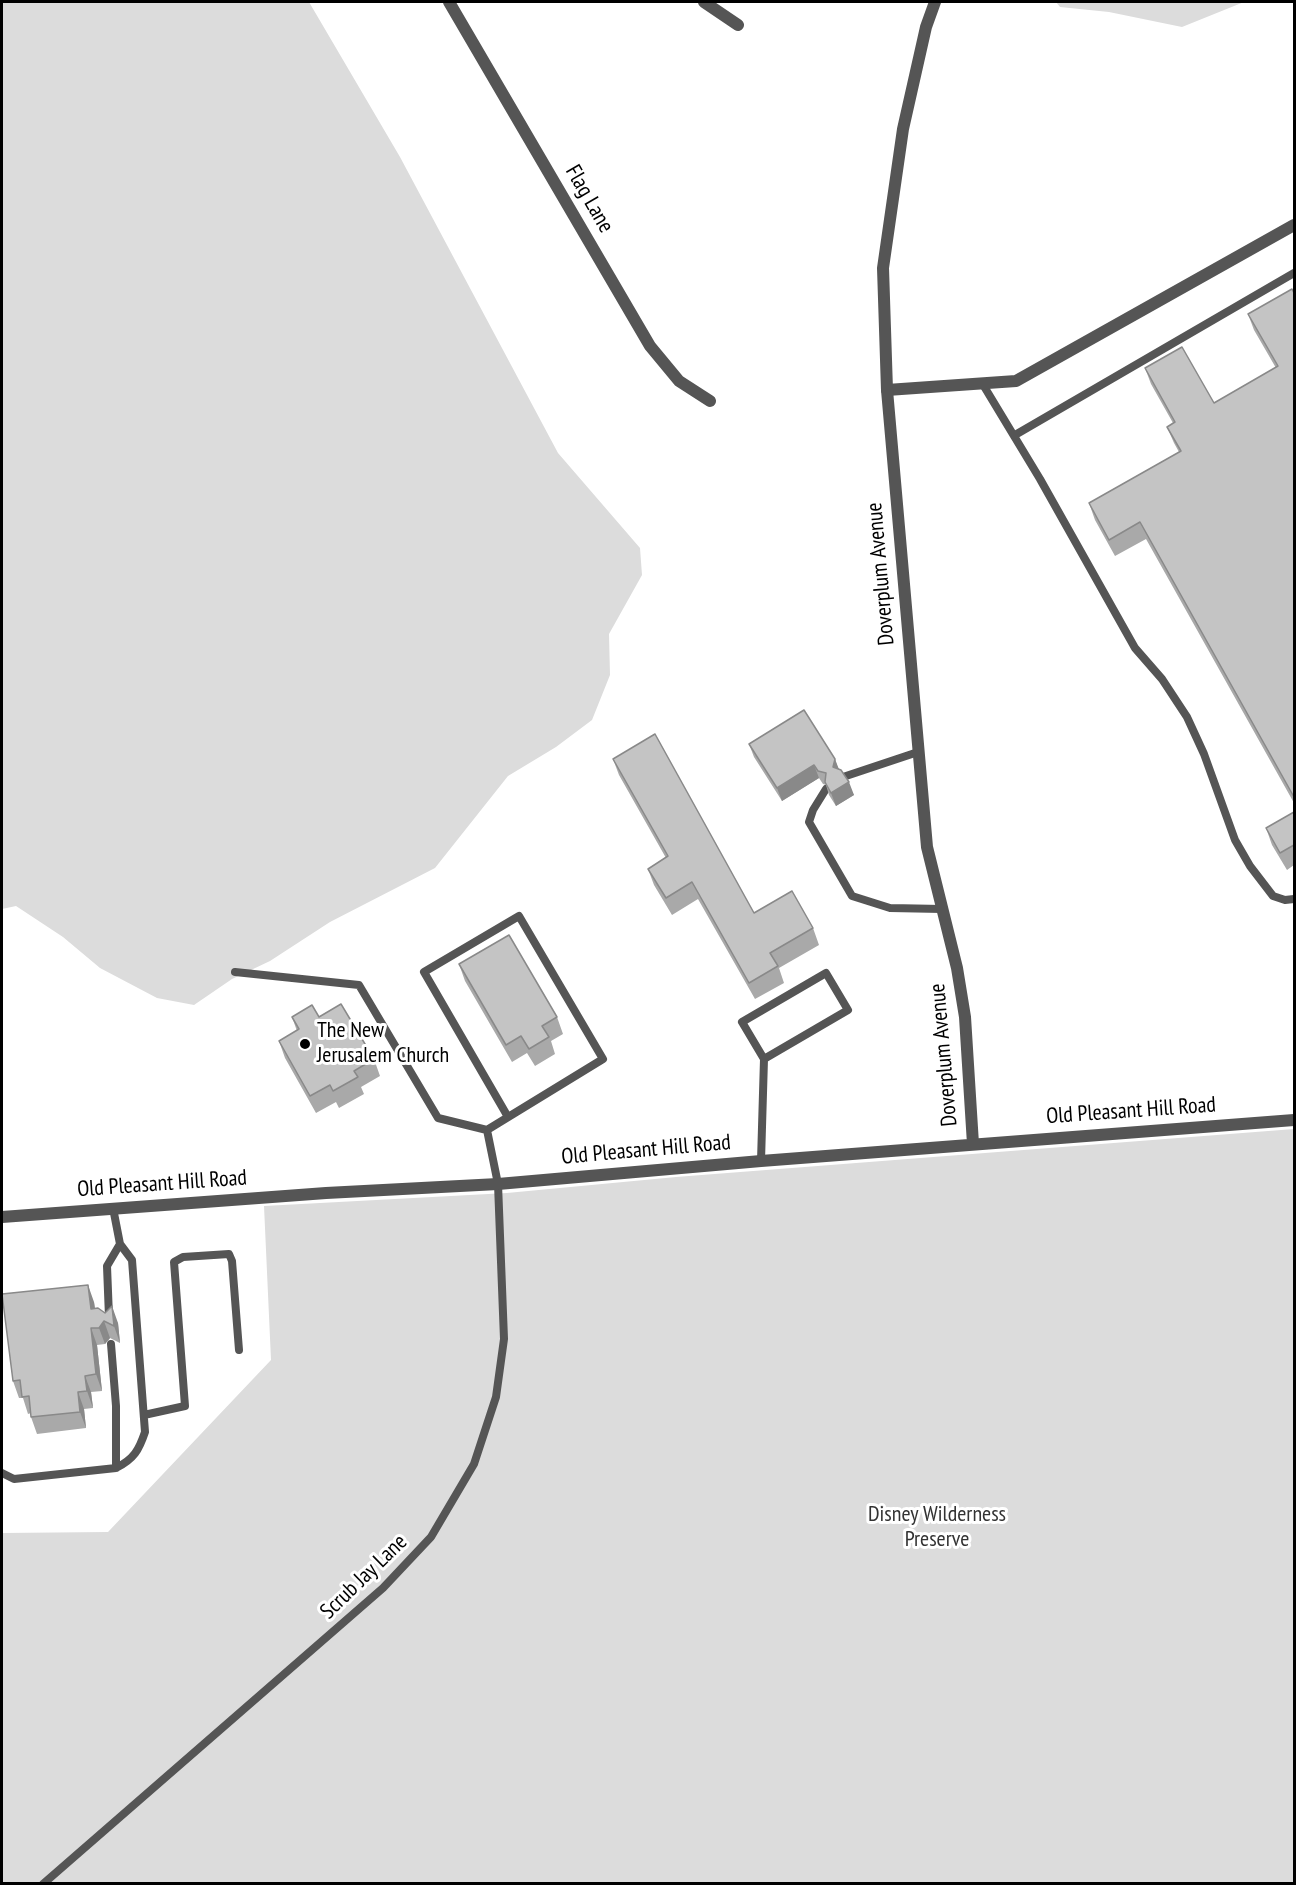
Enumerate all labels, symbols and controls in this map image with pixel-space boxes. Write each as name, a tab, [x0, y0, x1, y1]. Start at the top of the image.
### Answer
street label: Flag Lane	[559, 161, 619, 237]
street label: Doverplum Avenue	[862, 501, 900, 647]
street label: Doverplum Avenue	[925, 982, 963, 1128]
place label: The New Jerusalem Church	[317, 1018, 449, 1070]
marker: The New Jerusalem Church	[298, 1037, 312, 1051]
street label: Old Pleasant Hill Road	[1045, 1092, 1217, 1130]
street label: Old Pleasant Hill Road	[560, 1129, 732, 1171]
street label: Old Pleasant Hill Road	[76, 1165, 248, 1203]
park label: Disney Wilderness Preserve	[868, 1502, 1006, 1554]
street label: Scrub Jay Lane	[315, 1529, 413, 1625]

